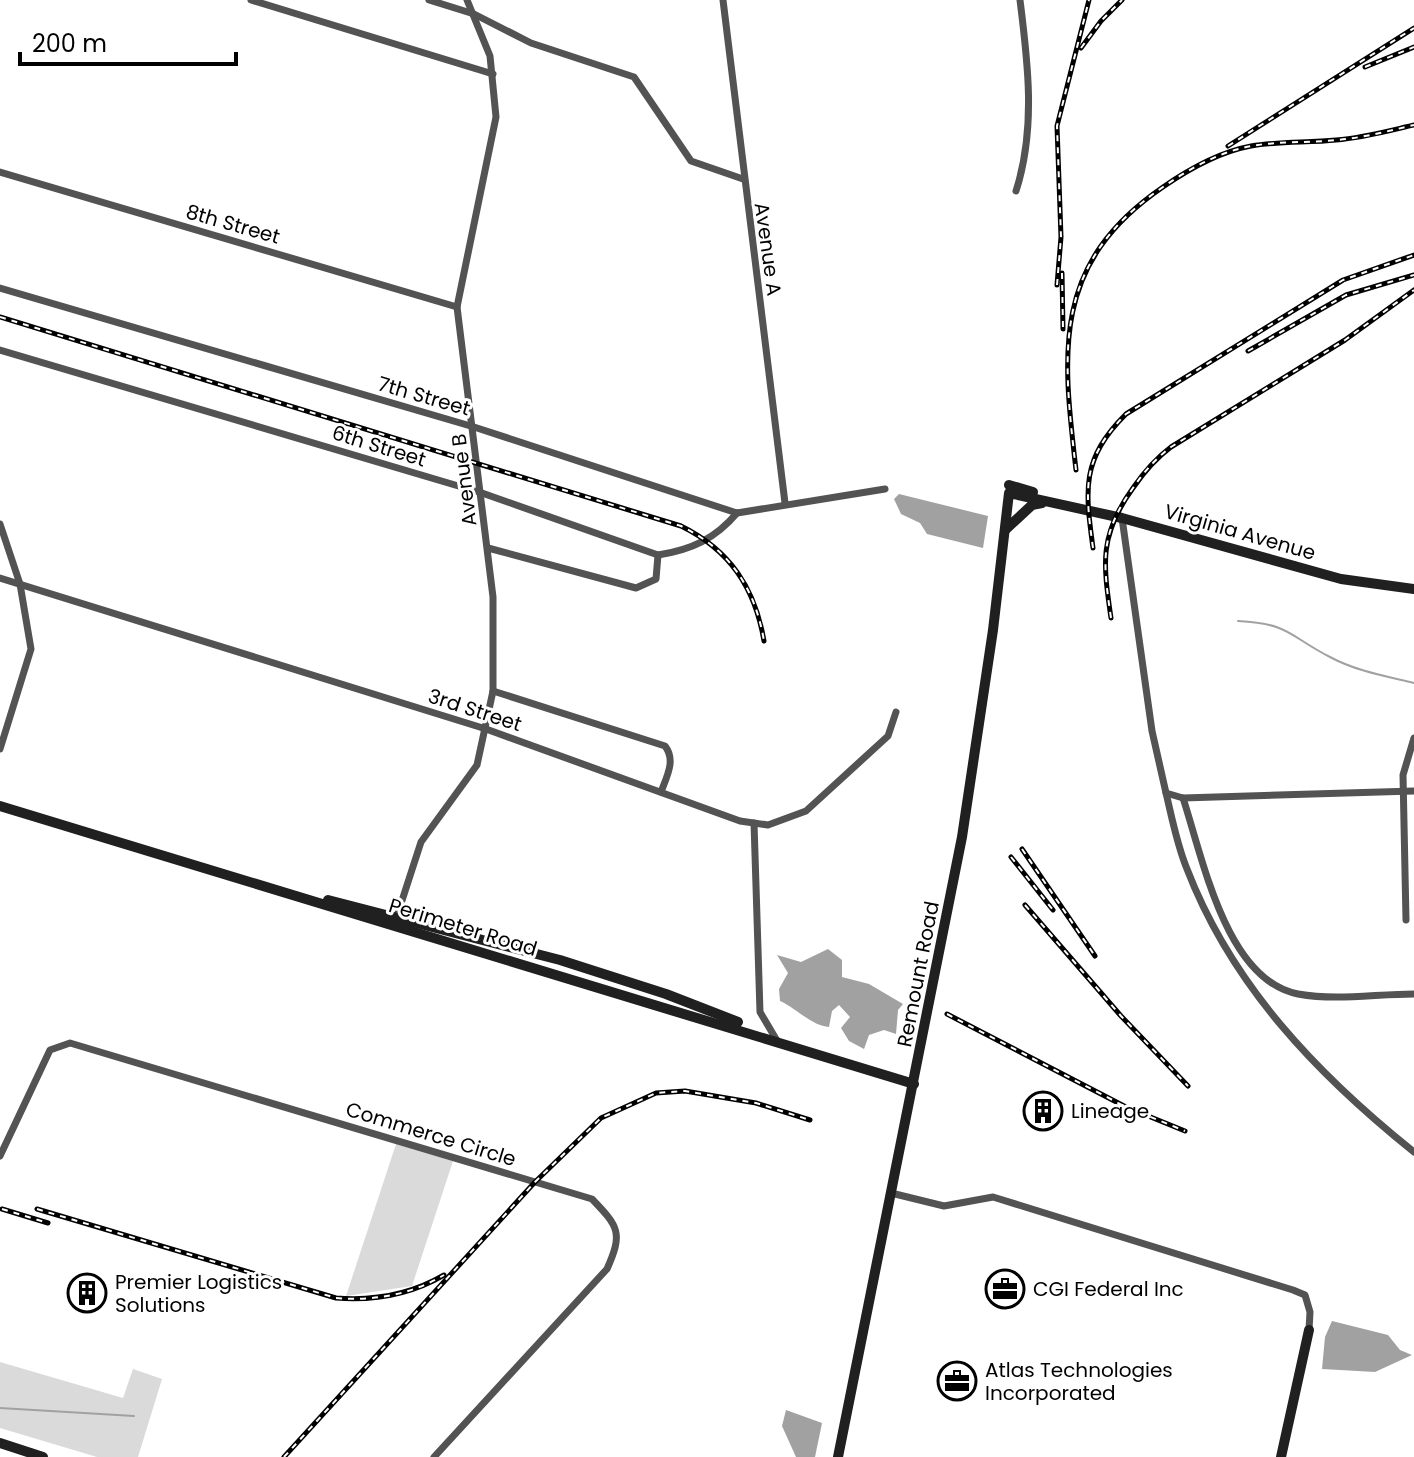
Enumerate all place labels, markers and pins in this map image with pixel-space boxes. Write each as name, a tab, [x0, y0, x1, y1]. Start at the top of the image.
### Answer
building icon: Lineage	[1022, 1090, 1064, 1132]
place label: Lineage	[1071, 1097, 1149, 1125]
place label: Premier Logistics Solutions	[115, 1268, 282, 1319]
office icon: CGI Federal Inc	[984, 1268, 1026, 1310]
building icon: Premier Logistics Solutions	[66, 1272, 108, 1314]
place label: CGI Federal Inc	[1033, 1275, 1184, 1303]
place label: Atlas Technologies Incorporated	[985, 1356, 1173, 1407]
office icon: Atlas Technologies Incorporated	[936, 1360, 978, 1402]

